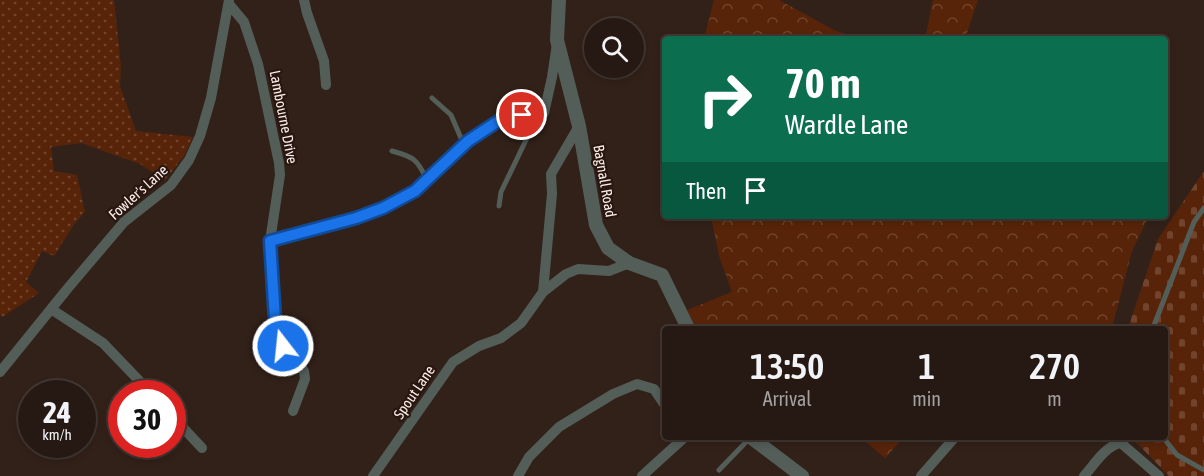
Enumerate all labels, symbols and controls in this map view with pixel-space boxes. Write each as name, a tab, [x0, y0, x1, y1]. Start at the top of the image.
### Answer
map controls	[584, 18, 644, 78]
button: search	[584, 18, 644, 78]
text: 70 m	[785, 59, 860, 107]
icon: right	[686, 60, 764, 138]
street label: Lambourne Drive	[267, 69, 301, 165]
pin	[496, 89, 547, 140]
icon: arrive	[505, 98, 538, 131]
text: Wardle Lane	[785, 109, 908, 140]
street label: Bagnall Road	[590, 143, 620, 219]
street label: Fowler's Lane	[105, 161, 171, 223]
icon: arrive	[739, 174, 772, 207]
text: Then	[686, 178, 727, 204]
position arrow	[251, 314, 315, 378]
text: 13:50	[750, 345, 824, 387]
text: 1	[918, 345, 935, 387]
text: 270	[1029, 345, 1080, 387]
street label: Spout Lane	[390, 362, 438, 422]
speed limit sign: 30	[108, 380, 186, 458]
text: Arrival	[763, 387, 812, 410]
text: min	[912, 387, 941, 410]
text: m	[1047, 387, 1062, 410]
text: 24	[43, 395, 71, 429]
text: km/h	[42, 426, 72, 443]

